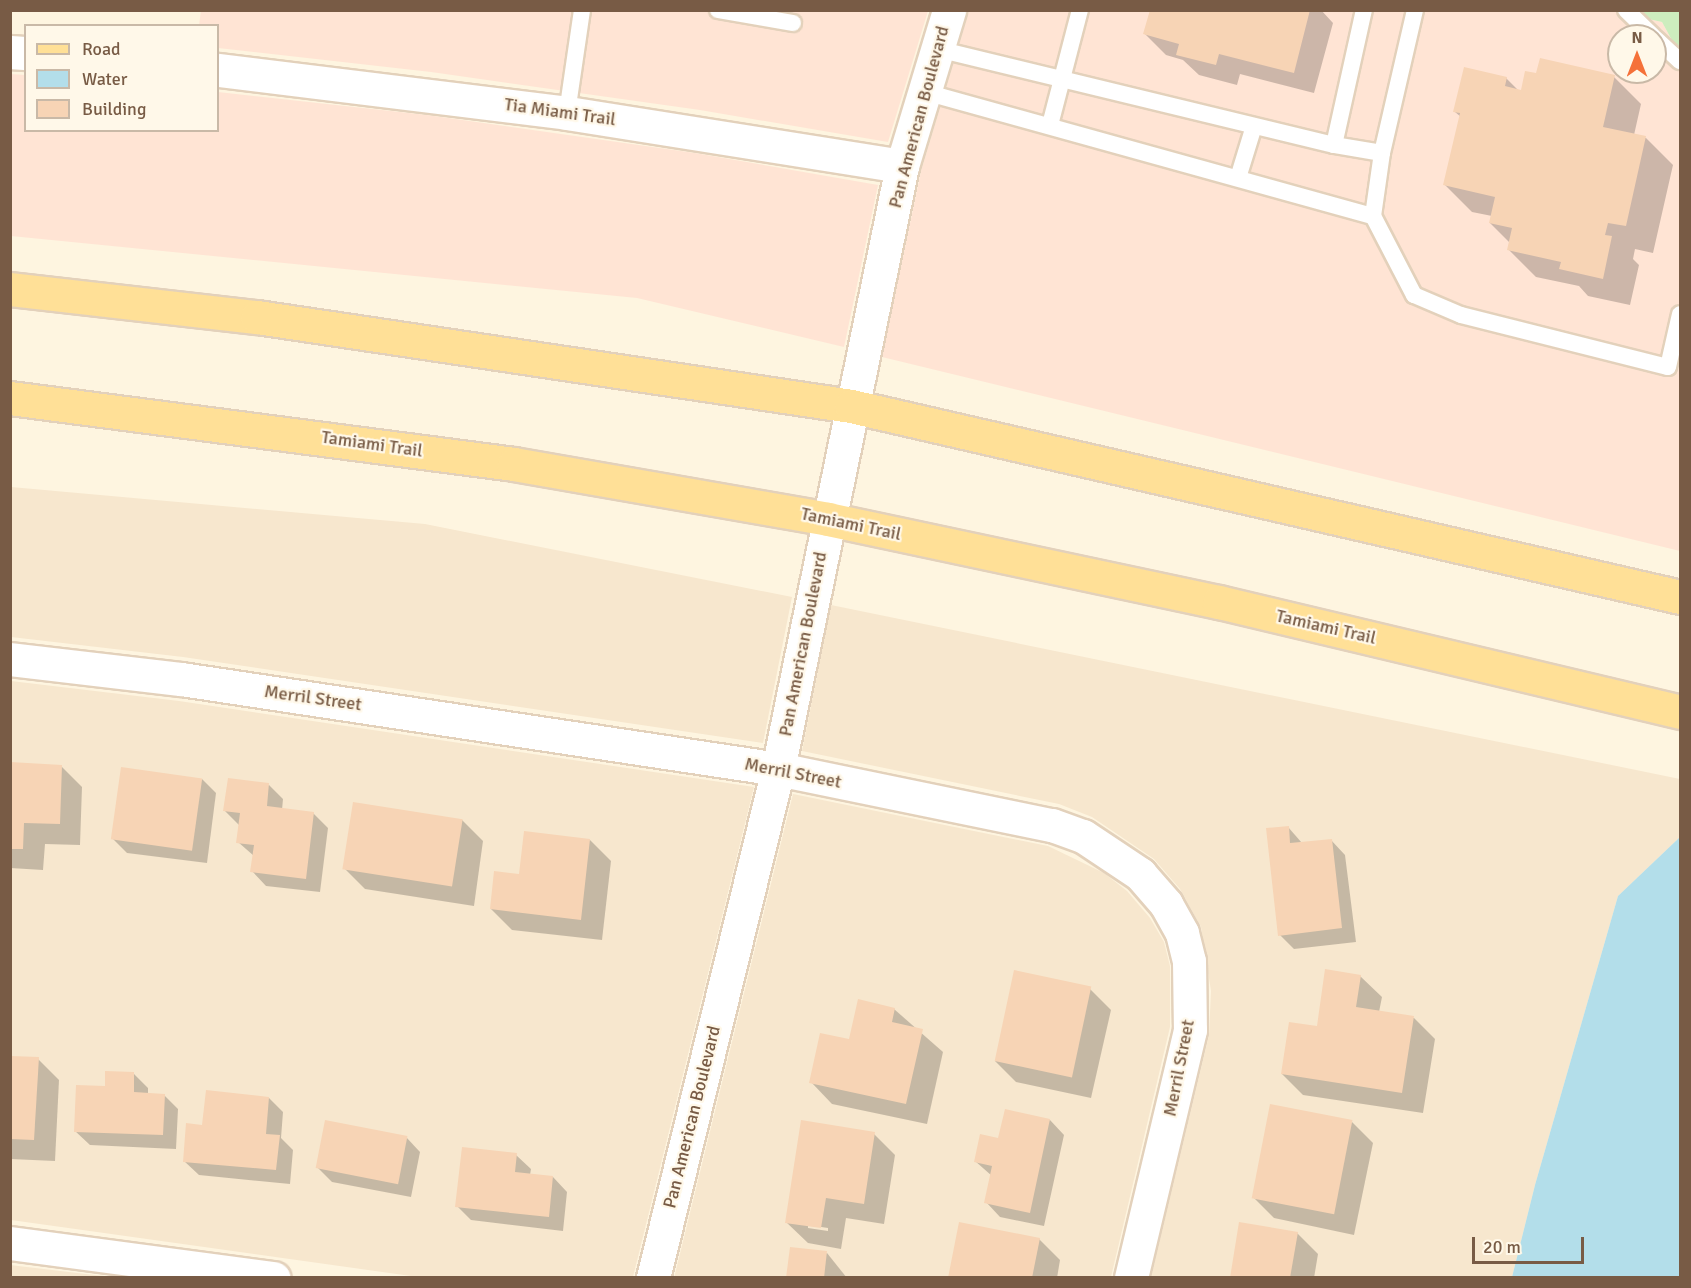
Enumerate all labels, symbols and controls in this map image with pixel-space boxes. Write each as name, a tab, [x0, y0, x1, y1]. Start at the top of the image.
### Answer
legend	[24, 24, 219, 132]
street label: Pan American Boulevard	[884, 24, 954, 210]
north arrow	[1607, 24, 1667, 84]
text: N	[1631, 28, 1643, 48]
text: Road	[82, 38, 121, 60]
text: Water	[82, 68, 127, 90]
street label: Tia Miami Trail	[503, 93, 617, 131]
text: Building	[82, 98, 146, 120]
street label: Tamiami Trail	[320, 426, 424, 462]
street label: Tamiami Trail	[799, 503, 903, 545]
street label: Pan American Boulevard	[775, 550, 831, 738]
street label: Tamiami Trail	[1274, 605, 1378, 649]
street label: Merril Street	[263, 680, 363, 716]
street label: Merril Street	[743, 753, 843, 793]
street label: Merril Street	[1159, 1018, 1199, 1118]
street label: Pan American Boulevard	[659, 1023, 725, 1211]
scale bar	[1475, 1225, 1588, 1263]
text: 20 m	[1483, 1236, 1521, 1258]

